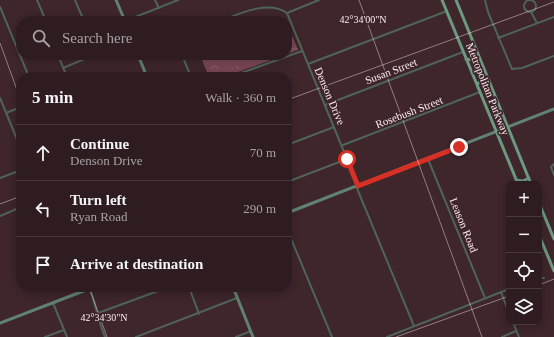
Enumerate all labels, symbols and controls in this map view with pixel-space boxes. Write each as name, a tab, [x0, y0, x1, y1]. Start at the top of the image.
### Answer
text: 42°34'00"N	[339, 14, 387, 25]
search box	[16, 16, 292, 60]
icon: search	[30, 27, 52, 49]
text: Search here	[62, 30, 132, 46]
street label: Metropolitan Parkway	[464, 41, 512, 137]
street label: Susan Street	[363, 56, 419, 86]
street label: Denson Drive	[312, 65, 348, 127]
text: 5 min	[32, 88, 73, 107]
text: Walk · 360 m	[205, 90, 276, 105]
street label: Rosebush Street	[374, 94, 444, 130]
text: Continue	[70, 136, 129, 152]
route end	[450, 138, 468, 156]
icon: ahead	[32, 142, 54, 164]
text: 70 m	[250, 145, 276, 160]
route start	[338, 150, 356, 168]
text: Denson Drive	[70, 153, 143, 168]
map controls	[506, 181, 542, 325]
button: +	[506, 181, 542, 217]
text: Turn left	[70, 192, 127, 208]
street label: Leason Road	[448, 196, 481, 254]
icon: left	[32, 198, 54, 220]
text: 290 m	[243, 201, 276, 216]
text: Ryan Road	[70, 209, 128, 224]
button: −	[506, 217, 542, 253]
button: locate	[506, 253, 542, 289]
icon: arrive	[32, 254, 54, 276]
text: Arrive at destination	[70, 256, 203, 272]
button: layers	[506, 289, 542, 325]
text: 42°34'30"N	[80, 312, 128, 323]

